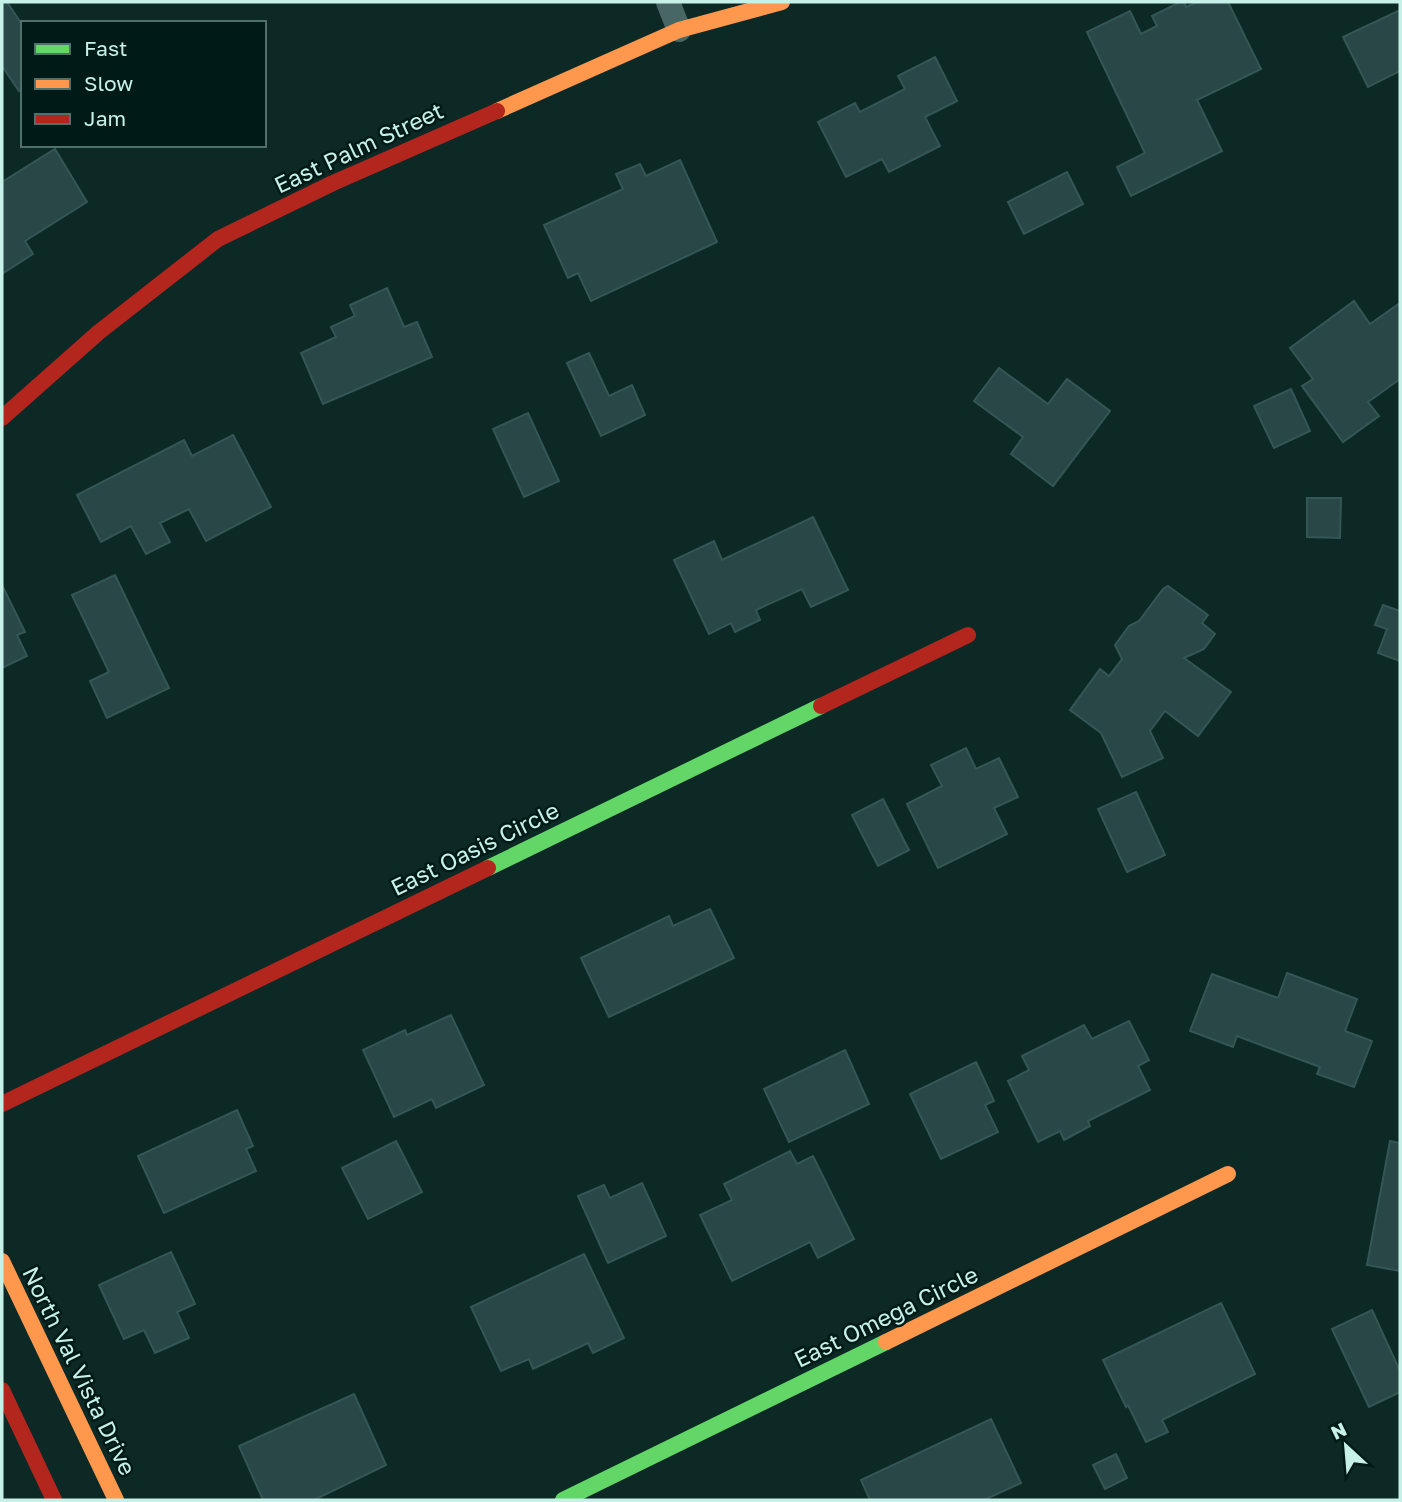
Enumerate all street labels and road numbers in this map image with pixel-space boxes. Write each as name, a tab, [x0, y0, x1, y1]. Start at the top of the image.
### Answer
street label: East Palm Street	[270, 96, 448, 199]
street label: East Oasis Circle	[386, 795, 563, 901]
street label: East Omega Circle	[789, 1259, 982, 1373]
street label: North Val Vista Drive	[17, 1262, 143, 1479]

